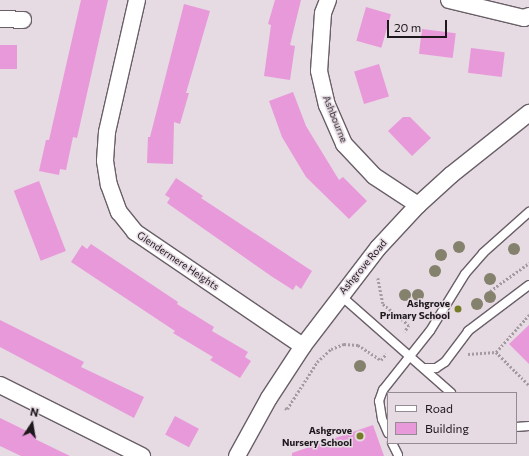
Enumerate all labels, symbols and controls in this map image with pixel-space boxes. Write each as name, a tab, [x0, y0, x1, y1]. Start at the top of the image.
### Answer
scale bar	[389, 12, 449, 38]
text: 20 m	[394, 20, 421, 34]
street label: Ashbourne	[320, 94, 350, 144]
street label: Glendermere Heights	[135, 229, 221, 293]
street label: Ashgrove Road	[337, 237, 389, 297]
place label: Ashgrove Primary School	[380, 297, 450, 320]
marker: Ashgrove Primary School	[453, 304, 463, 314]
legend	[387, 392, 517, 444]
text: Road	[425, 401, 453, 415]
north arrow	[12, 404, 52, 444]
text: N	[29, 405, 40, 419]
text: Building	[425, 421, 469, 435]
place label: Ashgrove Nursery School	[282, 424, 352, 448]
marker: Ashgrove Nursery School	[355, 431, 365, 441]

